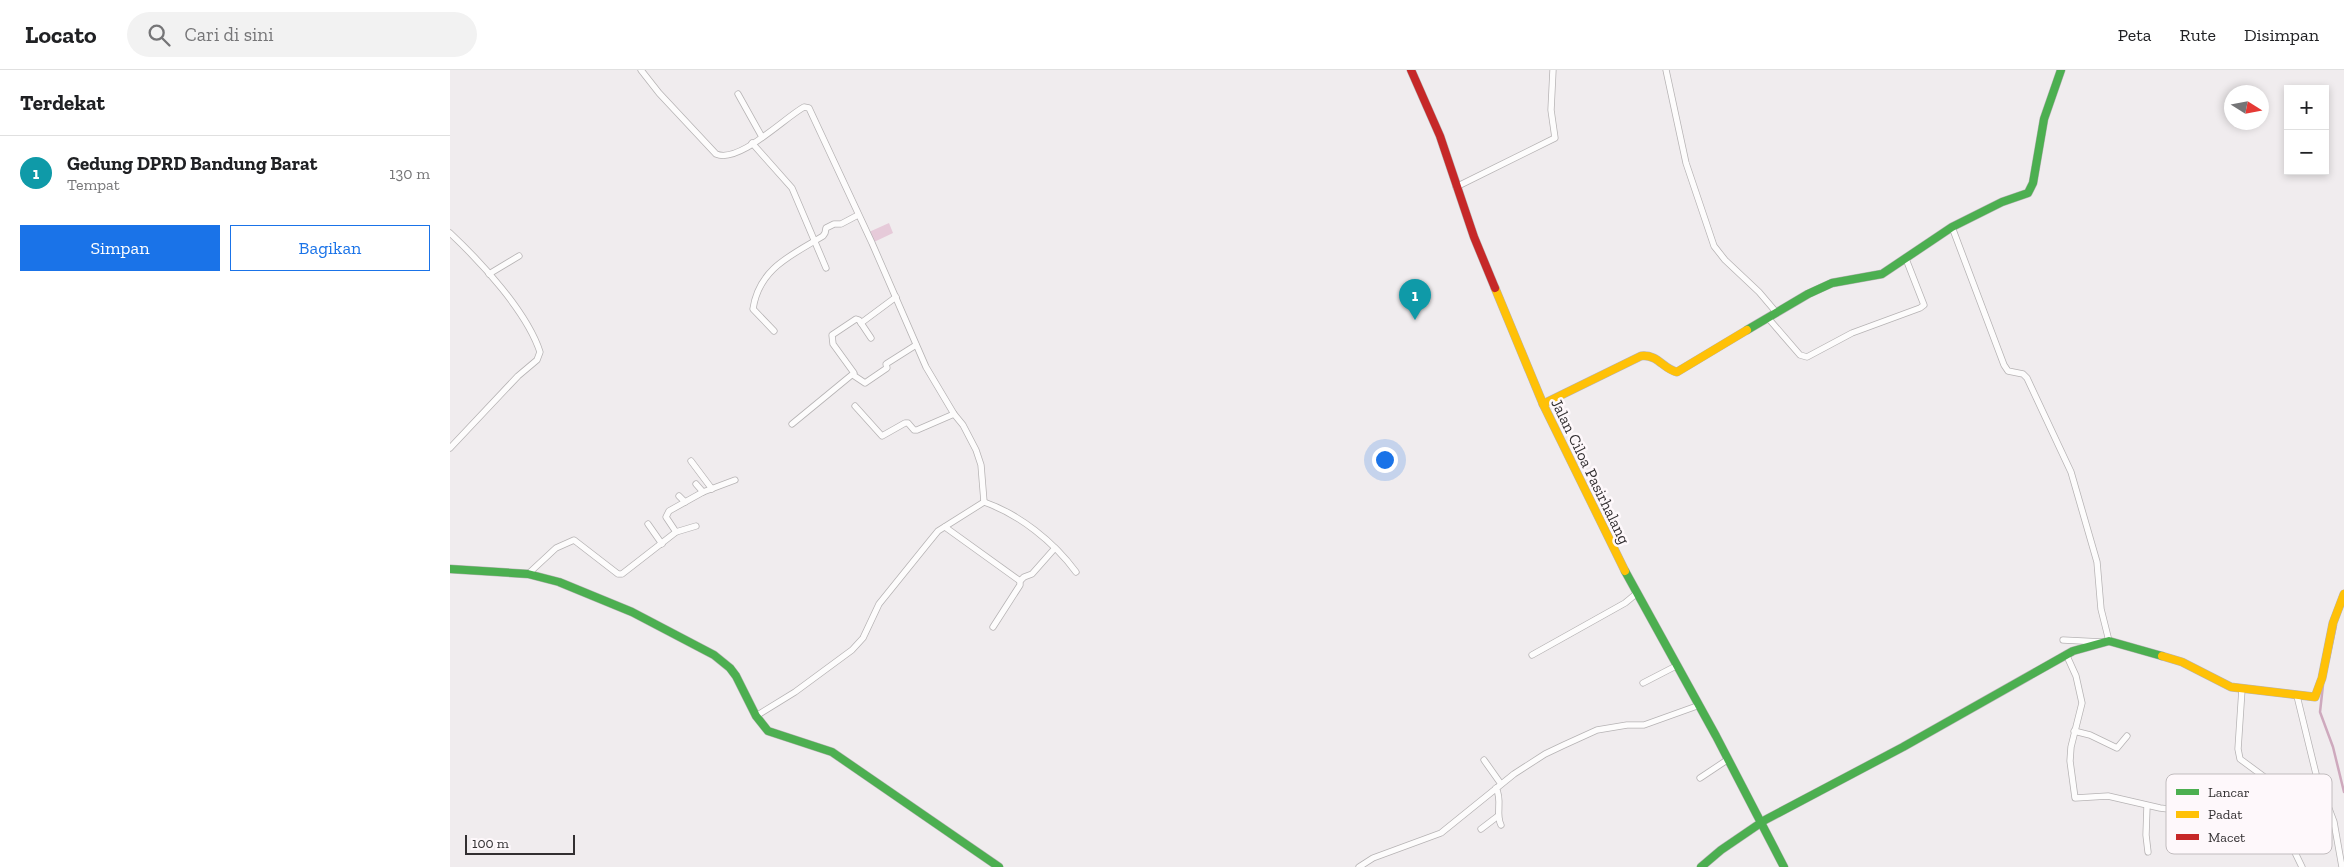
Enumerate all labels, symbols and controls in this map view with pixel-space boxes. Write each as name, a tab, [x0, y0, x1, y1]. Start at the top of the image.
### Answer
search box	[127, 12, 477, 57]
text: Locato	[25, 20, 97, 49]
icon: search	[145, 21, 173, 49]
text: Cari di sini	[185, 23, 273, 46]
text: Peta	[2118, 24, 2152, 46]
text: Rute	[2180, 24, 2216, 46]
text: Disimpan	[2244, 24, 2319, 46]
north arrow	[2224, 85, 2269, 130]
map controls	[2284, 85, 2329, 175]
button: +	[2284, 85, 2329, 130]
text: Terdekat	[20, 90, 105, 115]
button: −	[2284, 130, 2329, 175]
text: Gedung DPRD Bandung Barat	[67, 152, 317, 175]
text: 1	[33, 164, 39, 183]
text: 130 m	[389, 164, 430, 183]
text: Tempat	[67, 175, 120, 194]
button: Simpan	[20, 225, 220, 271]
button: Bagikan	[230, 225, 430, 271]
pin: 1	[1399, 279, 1431, 320]
street label: Jalan Ciloa Pasirhalang	[1547, 395, 1634, 547]
your location	[1372, 447, 1398, 473]
legend	[2166, 774, 2332, 854]
text: Lancar	[2208, 784, 2250, 801]
text: Padat	[2208, 806, 2243, 823]
text: Macet	[2208, 829, 2246, 846]
scale bar	[465, 832, 575, 855]
text: 100 m	[472, 835, 509, 852]

